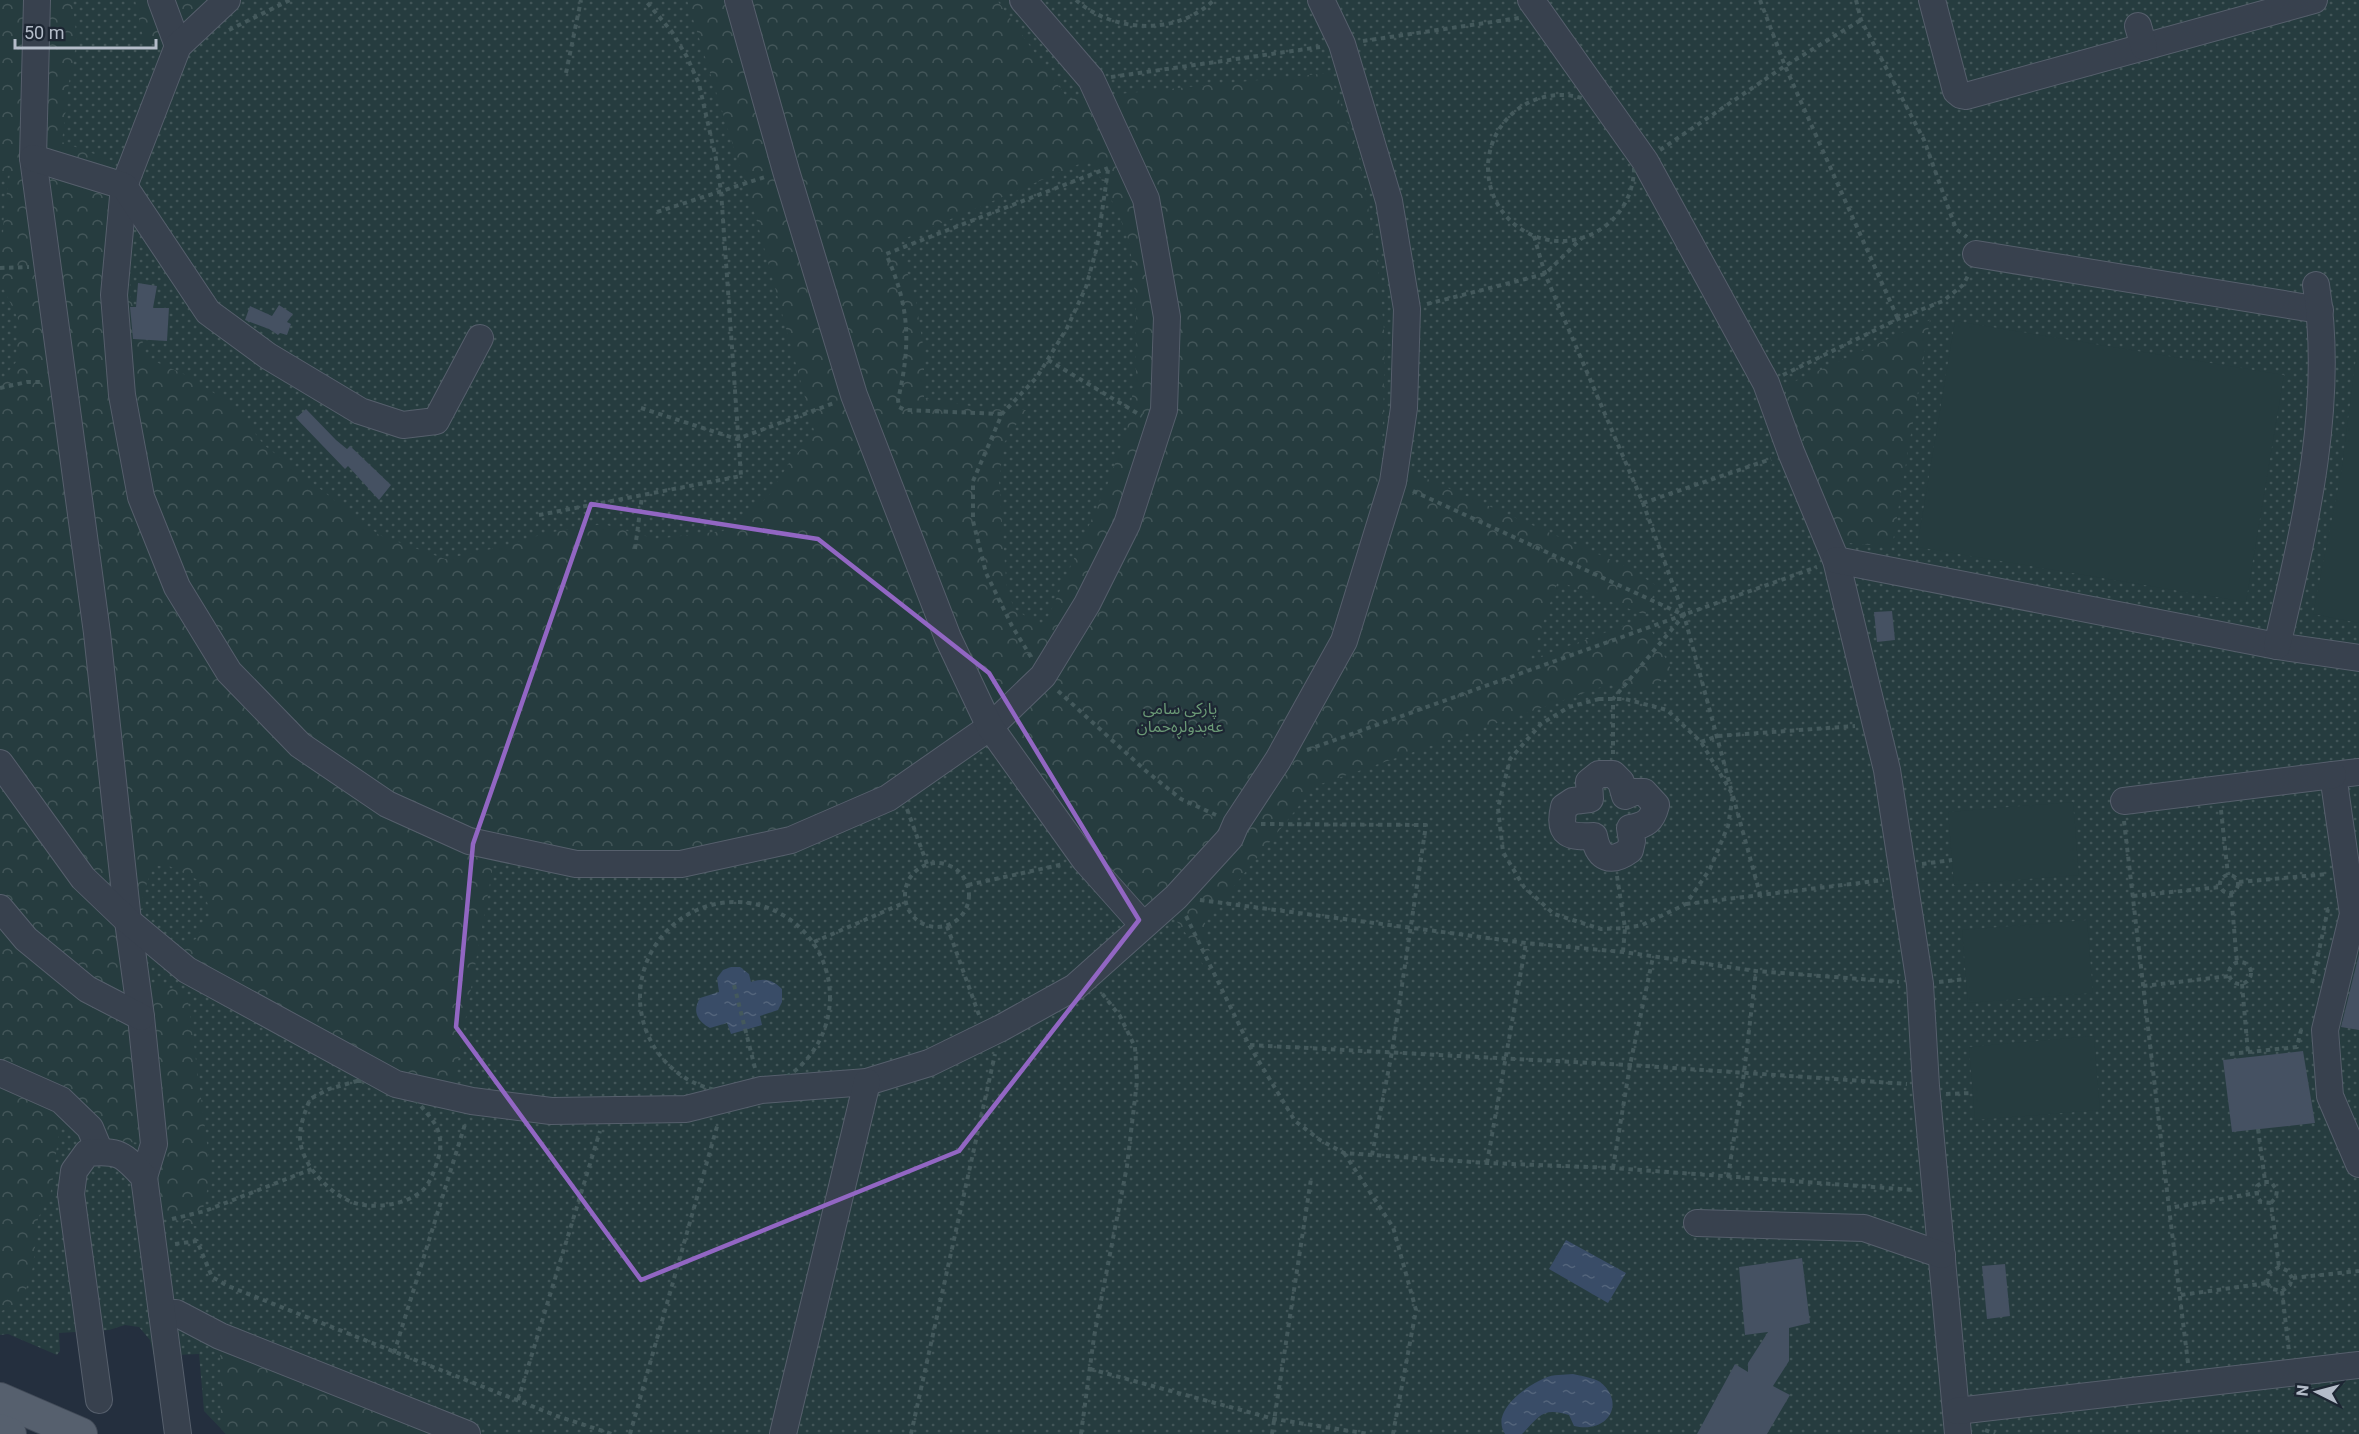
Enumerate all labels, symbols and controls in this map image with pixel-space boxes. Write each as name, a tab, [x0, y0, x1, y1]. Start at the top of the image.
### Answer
scale bar	[15, 12, 156, 50]
text: 50 m	[24, 22, 64, 43]
park label: پارکی سامی عەبدولڕەحمان	[1137, 699, 1223, 740]
north arrow	[2287, 1362, 2347, 1422]
text: N	[2293, 1384, 2313, 1397]

